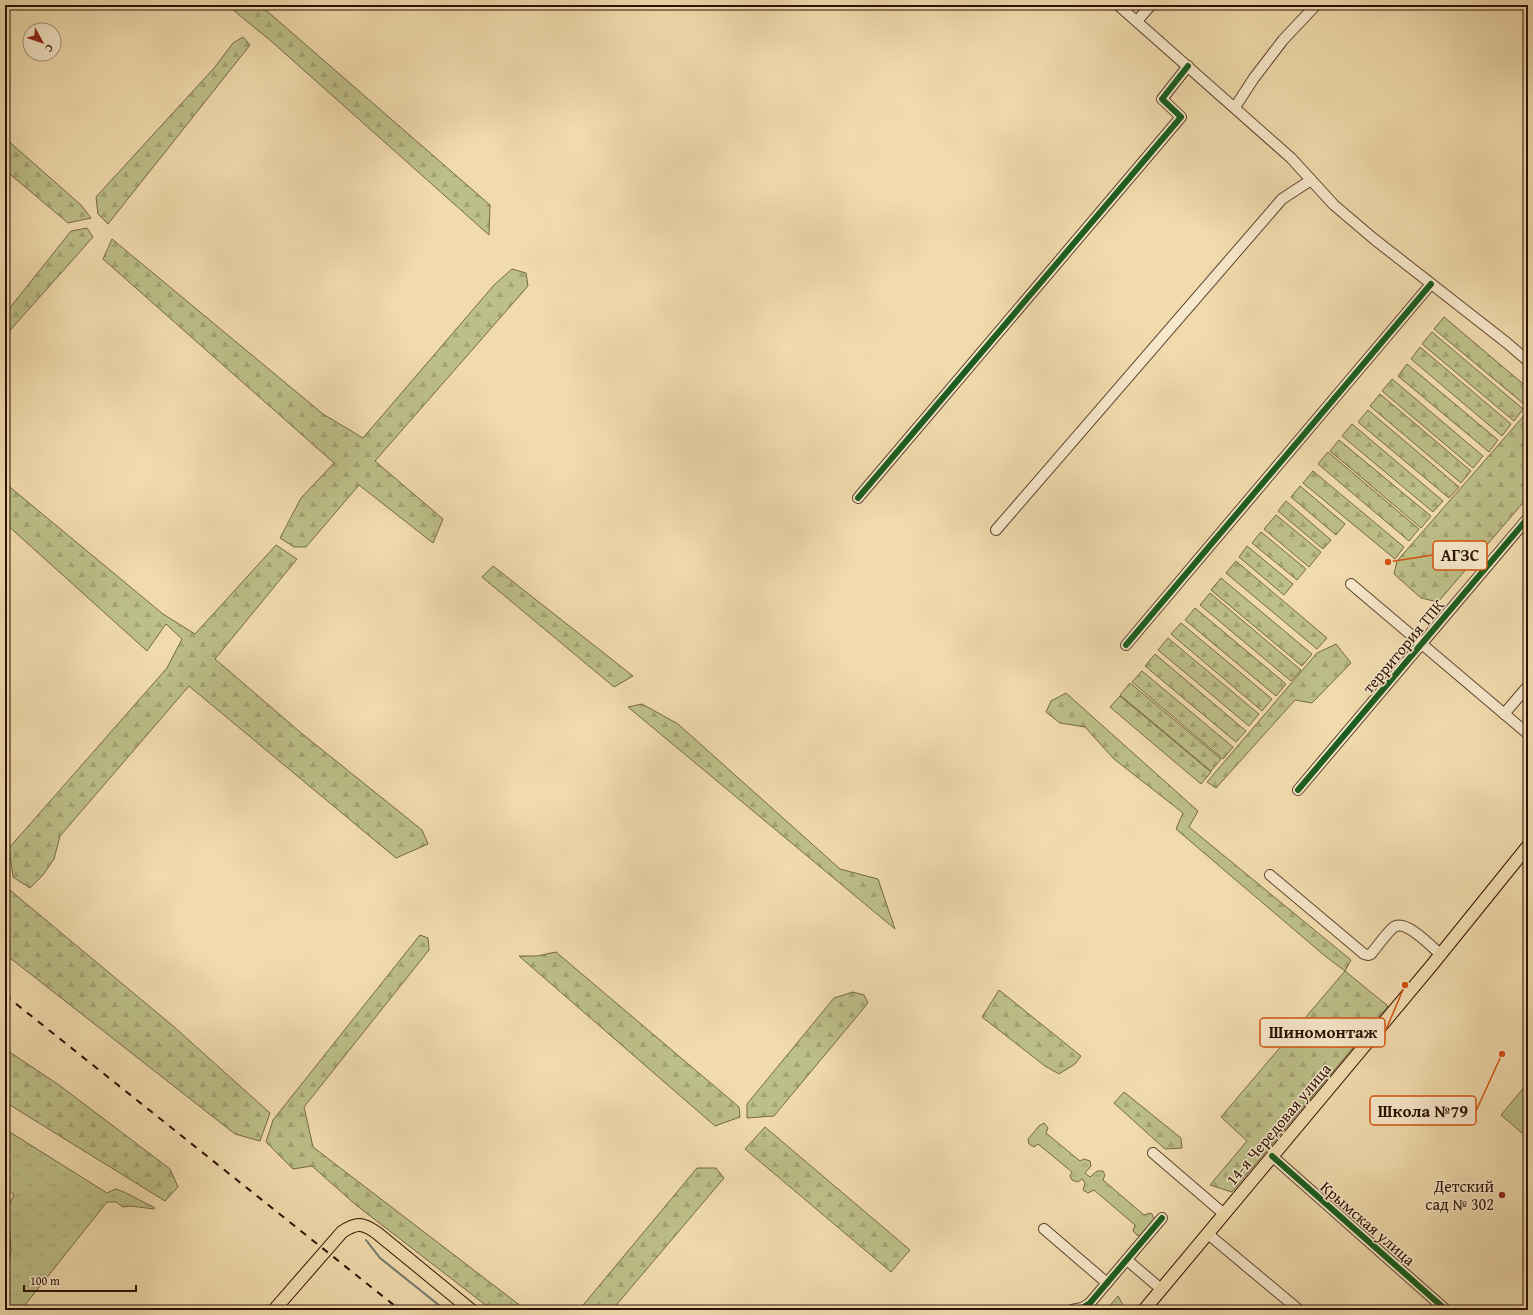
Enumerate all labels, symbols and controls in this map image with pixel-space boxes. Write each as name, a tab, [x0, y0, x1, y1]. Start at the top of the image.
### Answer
north arrow	[22, 22, 62, 62]
text: С	[42, 41, 58, 56]
callout: АГЗС	[1433, 541, 1487, 570]
text: АГЗС	[1441, 542, 1480, 567]
street label: территория ТПК	[1356, 593, 1450, 698]
callout: Шиномонтаж	[1260, 1018, 1385, 1047]
text: Шиномонтаж	[1269, 1019, 1378, 1044]
street label: 14-я Чередовая улица	[1220, 1057, 1337, 1190]
callout: Школа №79	[1370, 1096, 1476, 1125]
text: Школа №79	[1378, 1098, 1468, 1123]
place label: Детский сад № 302	[1425, 1174, 1494, 1216]
street label: Крымская улица	[1315, 1175, 1421, 1271]
marker: Детский сад № 302	[1497, 1190, 1507, 1200]
scale bar	[24, 1267, 136, 1293]
text: 100 m	[30, 1272, 60, 1289]

